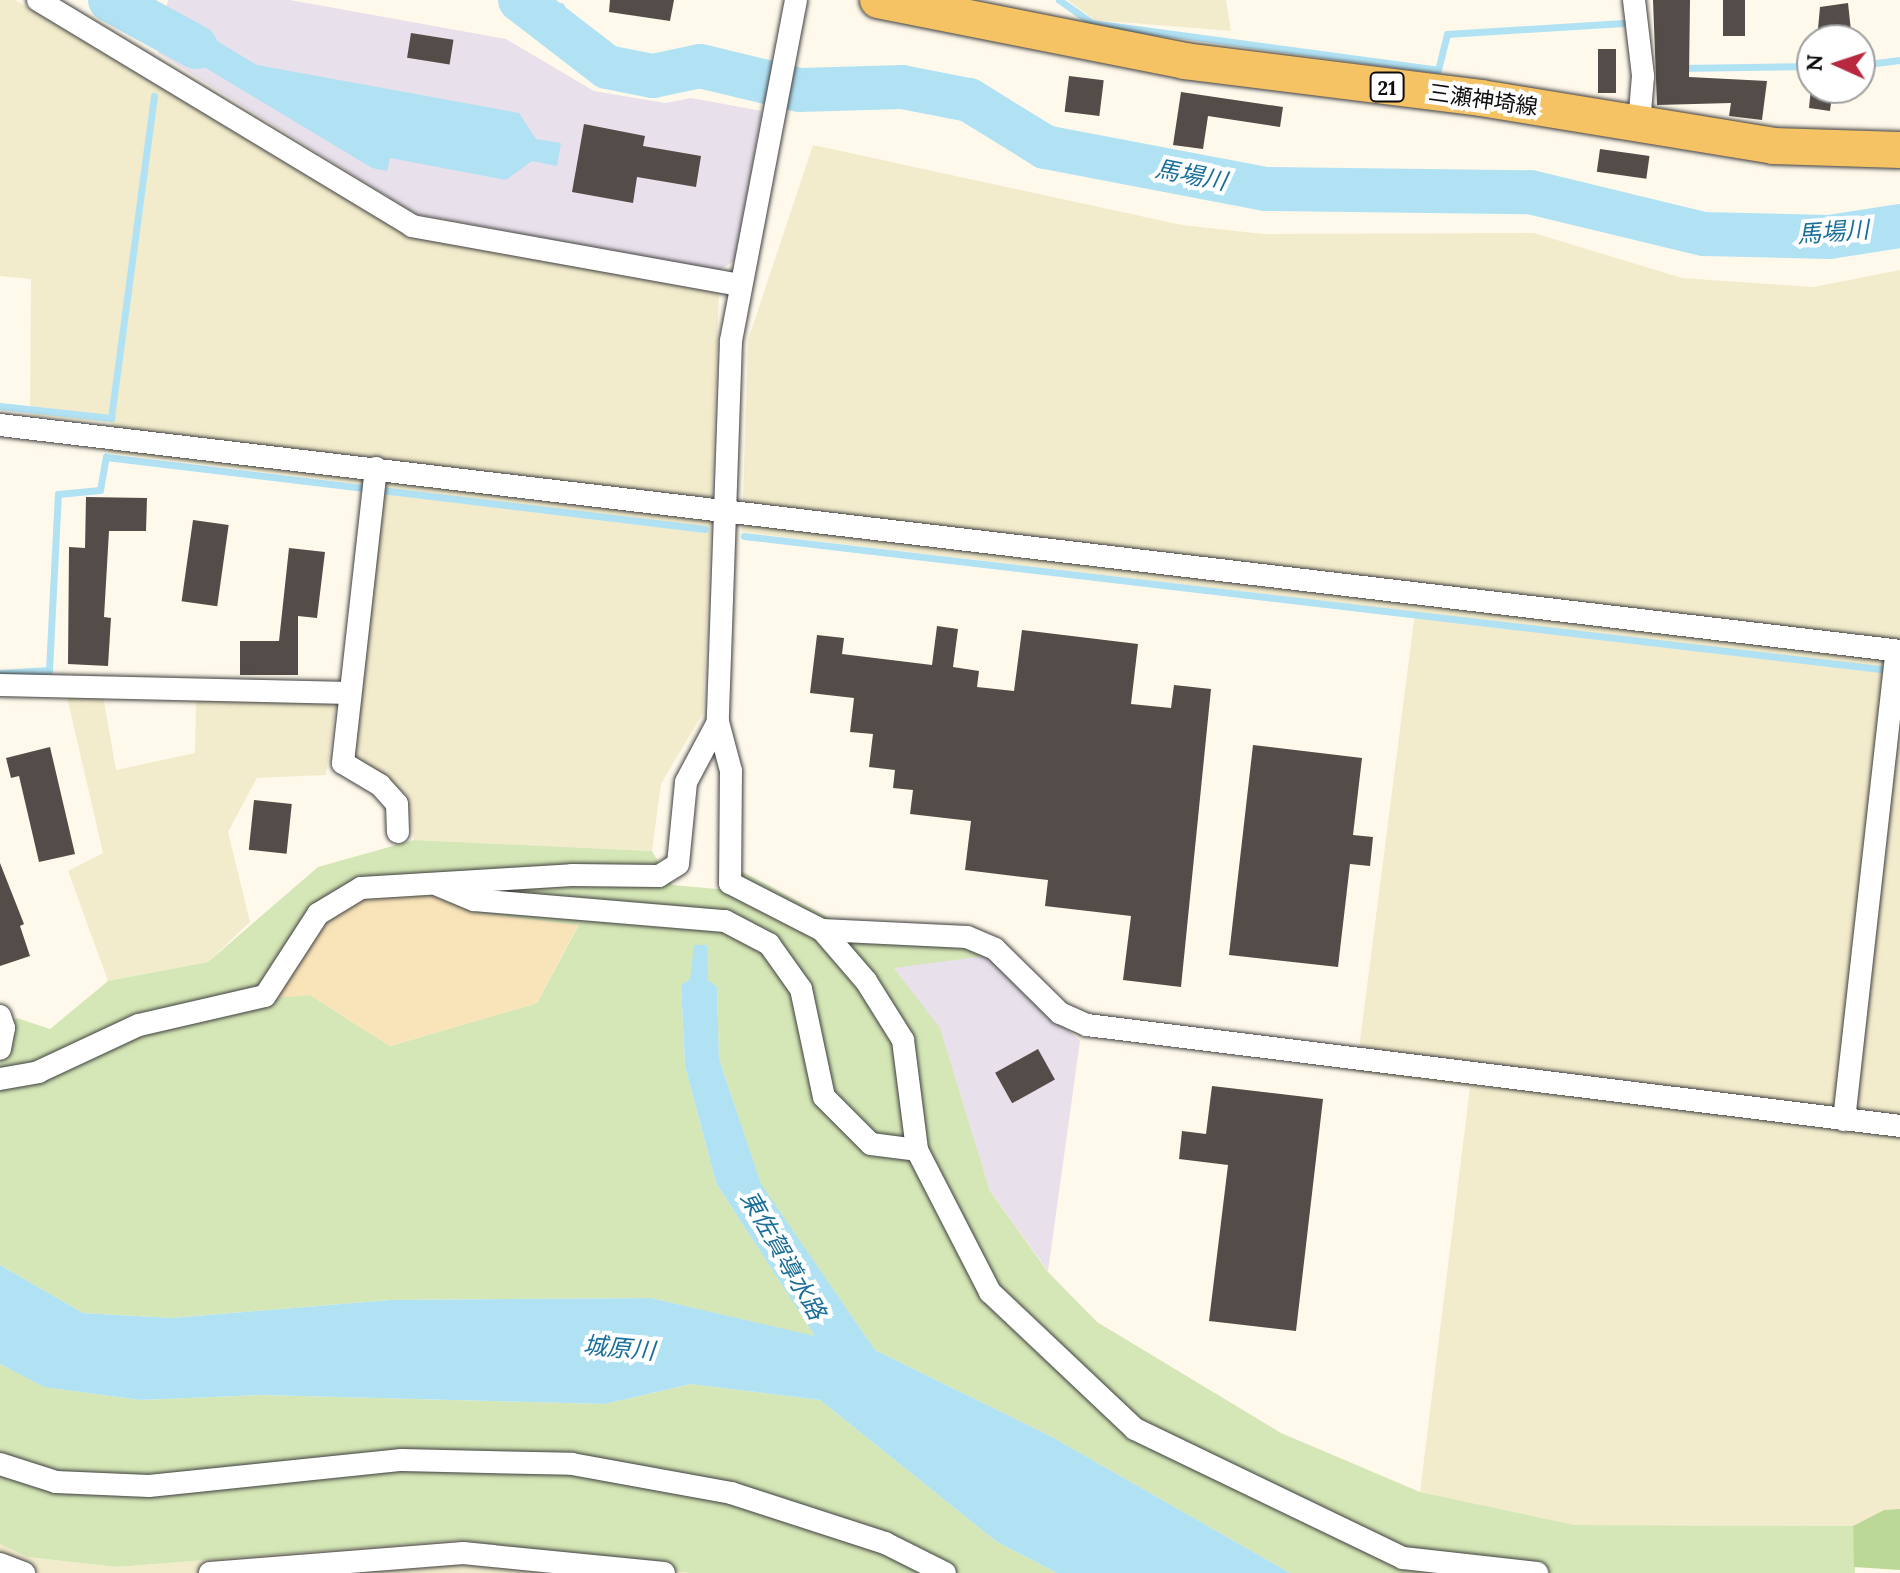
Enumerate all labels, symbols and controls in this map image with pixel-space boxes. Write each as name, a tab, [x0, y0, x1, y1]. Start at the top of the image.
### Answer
north arrow	[1796, 24, 1876, 104]
text: N	[1800, 54, 1828, 72]
road number: 21	[1369, 71, 1405, 103]
street label: 三瀬神埼線	[1427, 79, 1539, 121]
water label: 馬場川	[1153, 154, 1229, 196]
water label: 馬場川	[1796, 215, 1870, 249]
water label: 東佐賀導水路	[735, 1185, 831, 1325]
water label: 城原川	[582, 1331, 656, 1365]

